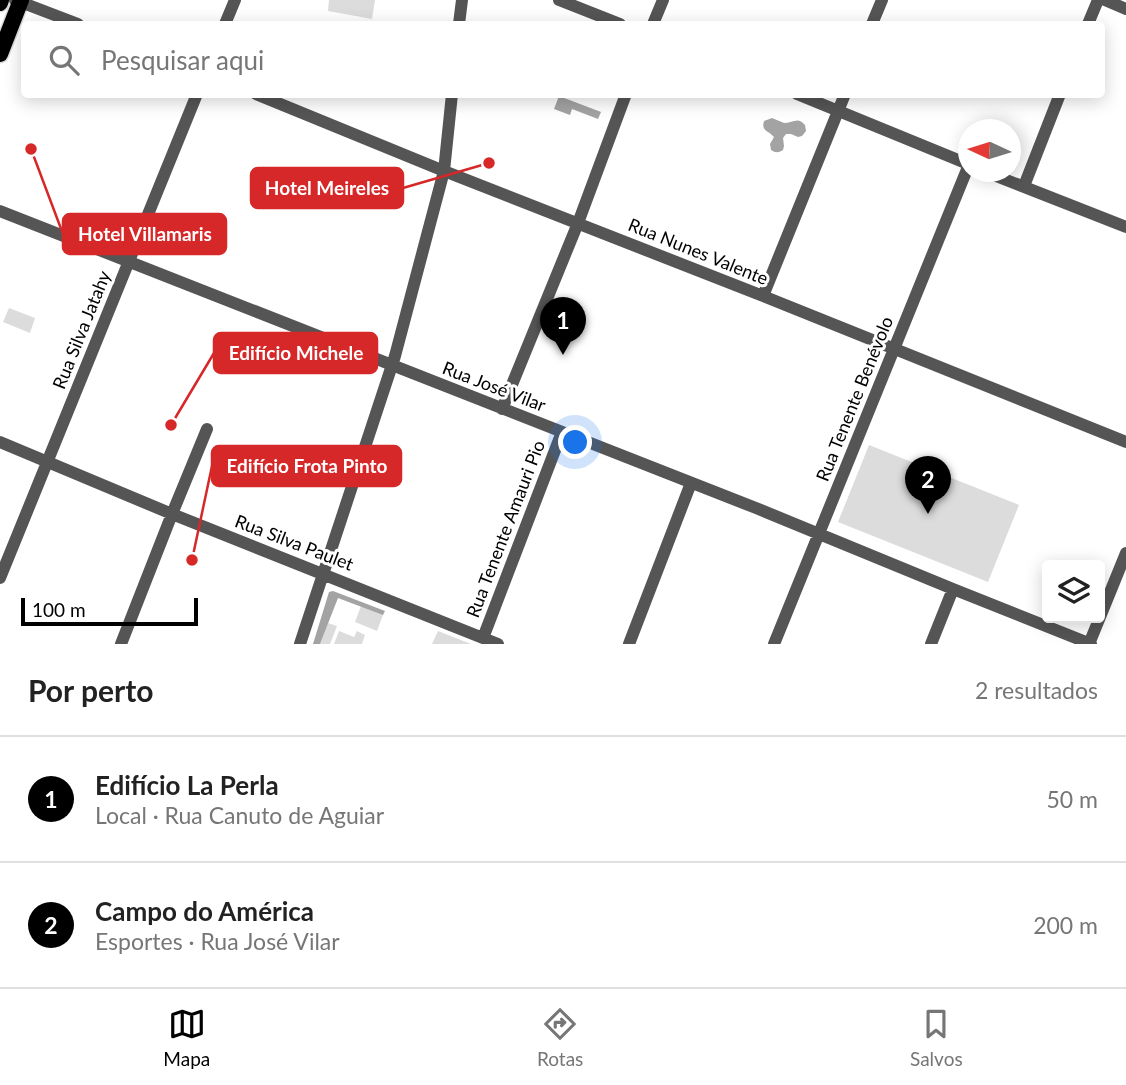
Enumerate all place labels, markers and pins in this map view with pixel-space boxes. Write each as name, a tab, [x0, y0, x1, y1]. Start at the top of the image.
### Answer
callout: Hotel Meireles	[251, 168, 403, 208]
callout: Hotel Villamaris	[63, 214, 226, 254]
pin: 1	[540, 297, 586, 355]
callout: Edifício Michele	[214, 333, 377, 373]
callout: Edifício Frota Pinto	[212, 446, 401, 486]
pin: 2	[905, 456, 951, 514]

